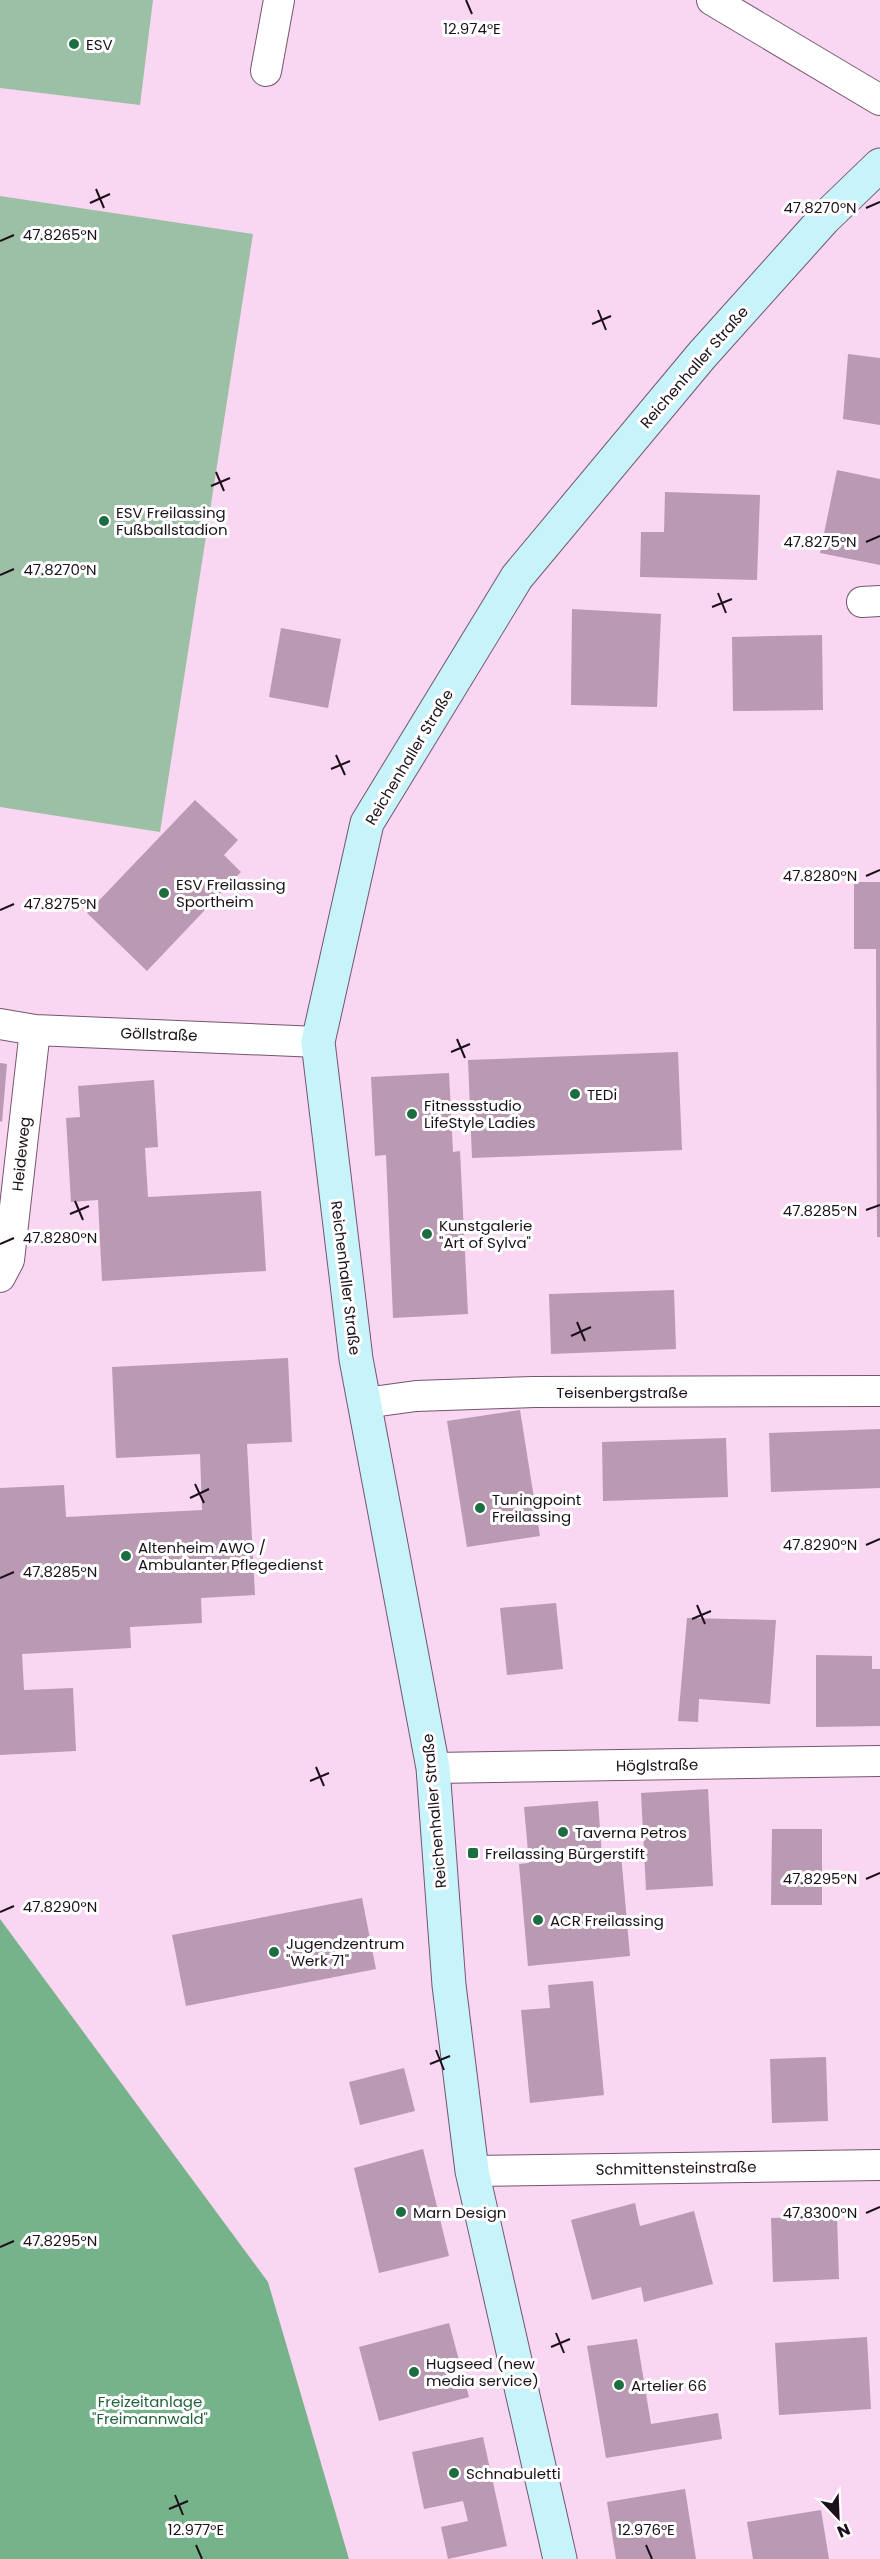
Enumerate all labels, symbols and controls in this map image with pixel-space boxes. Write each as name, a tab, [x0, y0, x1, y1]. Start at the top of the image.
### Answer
text: 12.974°E	[443, 18, 501, 39]
place label: ESV	[86, 34, 113, 55]
marker: ESV	[67, 37, 81, 51]
text: 47.8270°N	[783, 197, 857, 218]
text: 47.8265°N	[23, 224, 97, 245]
street label: Reichenhaller Straße	[635, 302, 753, 432]
place label: ESV Freilassing Fußballstadion	[116, 502, 228, 540]
marker: ESV Freilassing Fußballstadion	[97, 514, 111, 528]
text: 47.8275°N	[783, 531, 857, 552]
text: 47.8270°N	[23, 559, 97, 580]
street label: Reichenhaller Straße	[360, 685, 458, 829]
text: 47.8280°N	[783, 865, 857, 886]
place label: ESV Freilassing Sportheim	[176, 874, 286, 912]
marker: ESV Freilassing Sportheim	[157, 886, 171, 900]
text: 47.8275°N	[23, 893, 97, 914]
street label: Göllstraße	[120, 1022, 198, 1046]
place label: TEDi	[587, 1084, 617, 1105]
marker: TEDi	[568, 1087, 582, 1101]
place label: Fitnessstudio LifeStyle Ladies	[424, 1095, 536, 1133]
marker: Fitnessstudio LifeStyle Ladies	[405, 1107, 419, 1121]
street label: Heideweg	[7, 1116, 35, 1192]
street label: Reichenhaller Straße	[326, 1200, 366, 1356]
text: 47.8285°N	[783, 1200, 857, 1221]
place label: Kunstgalerie "Art of Sylva"	[439, 1215, 532, 1253]
text: 47.8280°N	[23, 1227, 97, 1248]
marker: Kunstgalerie "Art of Sylva"	[420, 1227, 434, 1241]
street label: Teisenbergstraße	[556, 1382, 688, 1403]
place label: Tuningpoint Freilassing	[492, 1489, 581, 1527]
marker: Tuningpoint Freilassing	[473, 1501, 487, 1515]
text: 47.8290°N	[783, 1534, 857, 1555]
place label: Altenheim AWO / Ambulanter Pflegedienst	[138, 1537, 323, 1575]
marker: Altenheim AWO / Ambulanter Pflegedienst	[119, 1549, 133, 1563]
text: 47.8285°N	[23, 1561, 97, 1582]
street label: Reichenhaller Straße	[417, 1733, 451, 1889]
street label: Höglstraße	[616, 1754, 698, 1776]
place label: Taverna Petros	[575, 1822, 687, 1843]
marker: Taverna Petros	[556, 1825, 570, 1839]
place label: Freilassing Bürgerstift	[485, 1843, 645, 1864]
marker: Freilassing Bürgerstift	[466, 1846, 480, 1860]
text: 47.8295°N	[783, 1868, 857, 1889]
text: 47.8290°N	[23, 1896, 97, 1917]
place label: ACR Freilassing	[550, 1910, 664, 1931]
marker: ACR Freilassing	[531, 1913, 545, 1927]
place label: Jugendzentrum "Werk 71"	[286, 1933, 405, 1971]
marker: Jugendzentrum "Werk 71"	[267, 1945, 281, 1959]
street label: Schmittensteinstraße	[595, 2156, 757, 2180]
place label: Marn Design	[413, 2202, 506, 2223]
text: 47.8300°N	[783, 2202, 857, 2223]
marker: Marn Design	[394, 2205, 408, 2219]
text: 47.8295°N	[23, 2230, 97, 2251]
place label: Hugseed (new media service)	[426, 2353, 539, 2391]
marker: Hugseed (new media service)	[407, 2365, 421, 2379]
place label: Artelier 66	[631, 2375, 707, 2396]
marker: Artelier 66	[612, 2378, 626, 2392]
park label: Freizeitanlage "Freimannwald"	[92, 2391, 208, 2429]
place label: Schnabuletti	[466, 2463, 561, 2484]
marker: Schnabuletti	[447, 2466, 461, 2480]
north arrow	[808, 2487, 868, 2547]
text: N	[834, 2517, 854, 2543]
text: 12.977°E	[168, 2519, 224, 2540]
text: 12.976°E	[617, 2519, 675, 2540]

